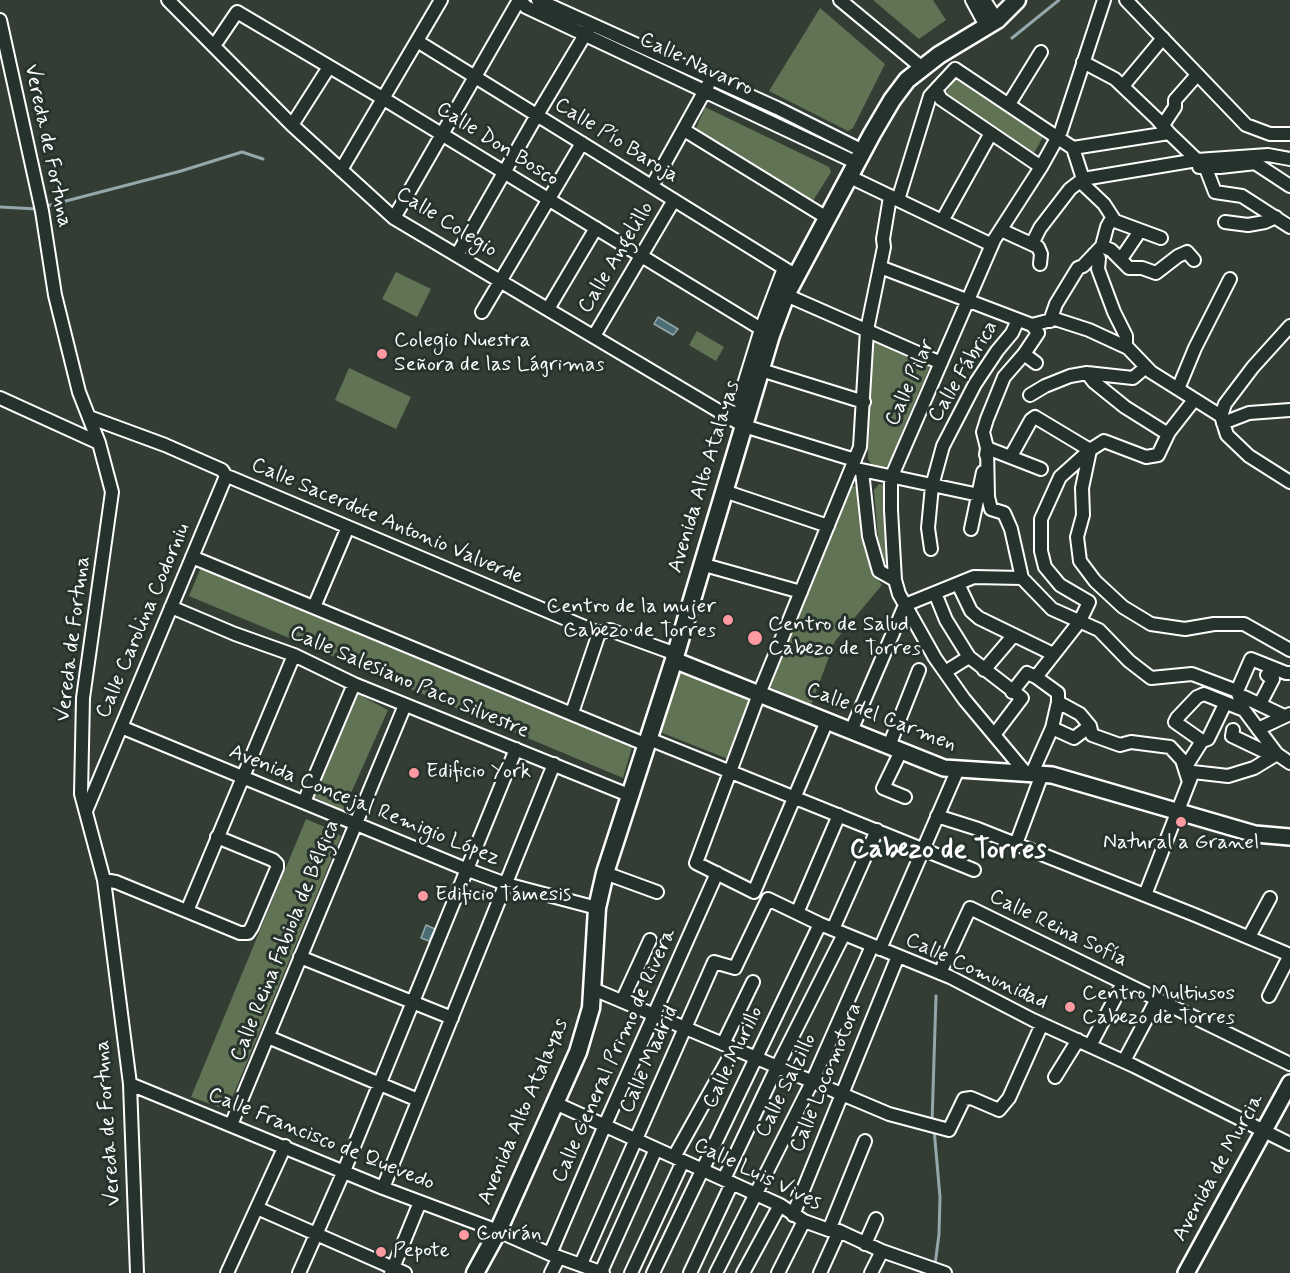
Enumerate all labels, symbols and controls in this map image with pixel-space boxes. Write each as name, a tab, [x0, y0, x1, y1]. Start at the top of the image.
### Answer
street label: Calle Navarro	[635, 28, 757, 102]
street label: Vereda de Fortuna	[17, 62, 77, 230]
street label: Calle Pío Baroja	[549, 93, 683, 189]
street label: Calle Don Bosco	[431, 97, 563, 193]
street label: Calle Colegio	[391, 182, 501, 264]
street label: Calle Angelillo	[574, 198, 660, 318]
street label: Calle Fábrica	[924, 317, 1004, 427]
place label: Colegio Nuestra Señora de las Lágrimas	[394, 329, 604, 379]
street label: Calle Pilar	[881, 336, 941, 430]
marker: Colegio Nuestra Señora de las Lágrimas	[375, 347, 389, 361]
street label: Avenida Alto Atalayas	[664, 378, 746, 576]
street label: Calle Sacerdote Antonio Valverde	[247, 453, 527, 591]
street label: Calle Carolina Codorniu	[91, 520, 197, 722]
street label: Vereda de Fortuna	[51, 555, 97, 723]
place label: Centro de la mujer Cabezo de Torres	[546, 595, 716, 645]
marker: Centro de la mujer Cabezo de Torres	[721, 613, 735, 627]
place label: Centro de Salud Cabezo de Torres	[768, 613, 921, 663]
street label: Calle Salesiano Paco Silvestre	[286, 621, 532, 745]
marker: Centro de Salud Cabezo de Torres	[746, 629, 764, 647]
street label: Calle del Carmen	[802, 678, 960, 758]
street label: Avenida Concejal Remigio López	[225, 740, 503, 872]
place label: Edificio York	[426, 760, 531, 786]
marker: Edificio York	[407, 766, 421, 780]
marker: Natural a Granel	[1174, 815, 1188, 829]
street label: Calle Reina Fabiola de Bélgica	[226, 817, 346, 1065]
place label: Natural a Granel	[1103, 831, 1259, 857]
district label: Cabezo de Torres	[850, 835, 1046, 867]
place label: Edificio Támesis	[435, 883, 571, 909]
street label: Calle Reina Sofía	[985, 885, 1131, 973]
marker: Edificio Támesis	[416, 889, 430, 903]
street label: Calle General Primo de Rivera	[547, 925, 683, 1187]
street label: Calle Comunidad	[901, 928, 1051, 1016]
place label: Centro Multiusos Cabezo de Torres	[1082, 982, 1235, 1032]
street label: Calle Locomotora	[785, 999, 869, 1157]
marker: Centro Multiusos Cabezo de Torres	[1063, 1000, 1077, 1014]
street label: Calle Madrid	[615, 1002, 685, 1118]
street label: Calle Murillo	[698, 1003, 770, 1113]
street label: Avenida Alto Atalayas	[473, 1015, 575, 1209]
street label: Calle Salzillo	[751, 1030, 823, 1142]
street label: Vereda de Fortuna	[91, 1039, 127, 1207]
street label: Calle Francisco de Quevedo	[204, 1083, 438, 1197]
street label: Avenida de Murcia	[1168, 1090, 1270, 1246]
street label: Calle Luis Vives	[689, 1133, 825, 1217]
place label: Covirán	[476, 1222, 541, 1248]
marker: Covirán	[457, 1228, 471, 1242]
place label: Pepote	[393, 1239, 450, 1265]
marker: Pepote	[374, 1245, 388, 1259]

